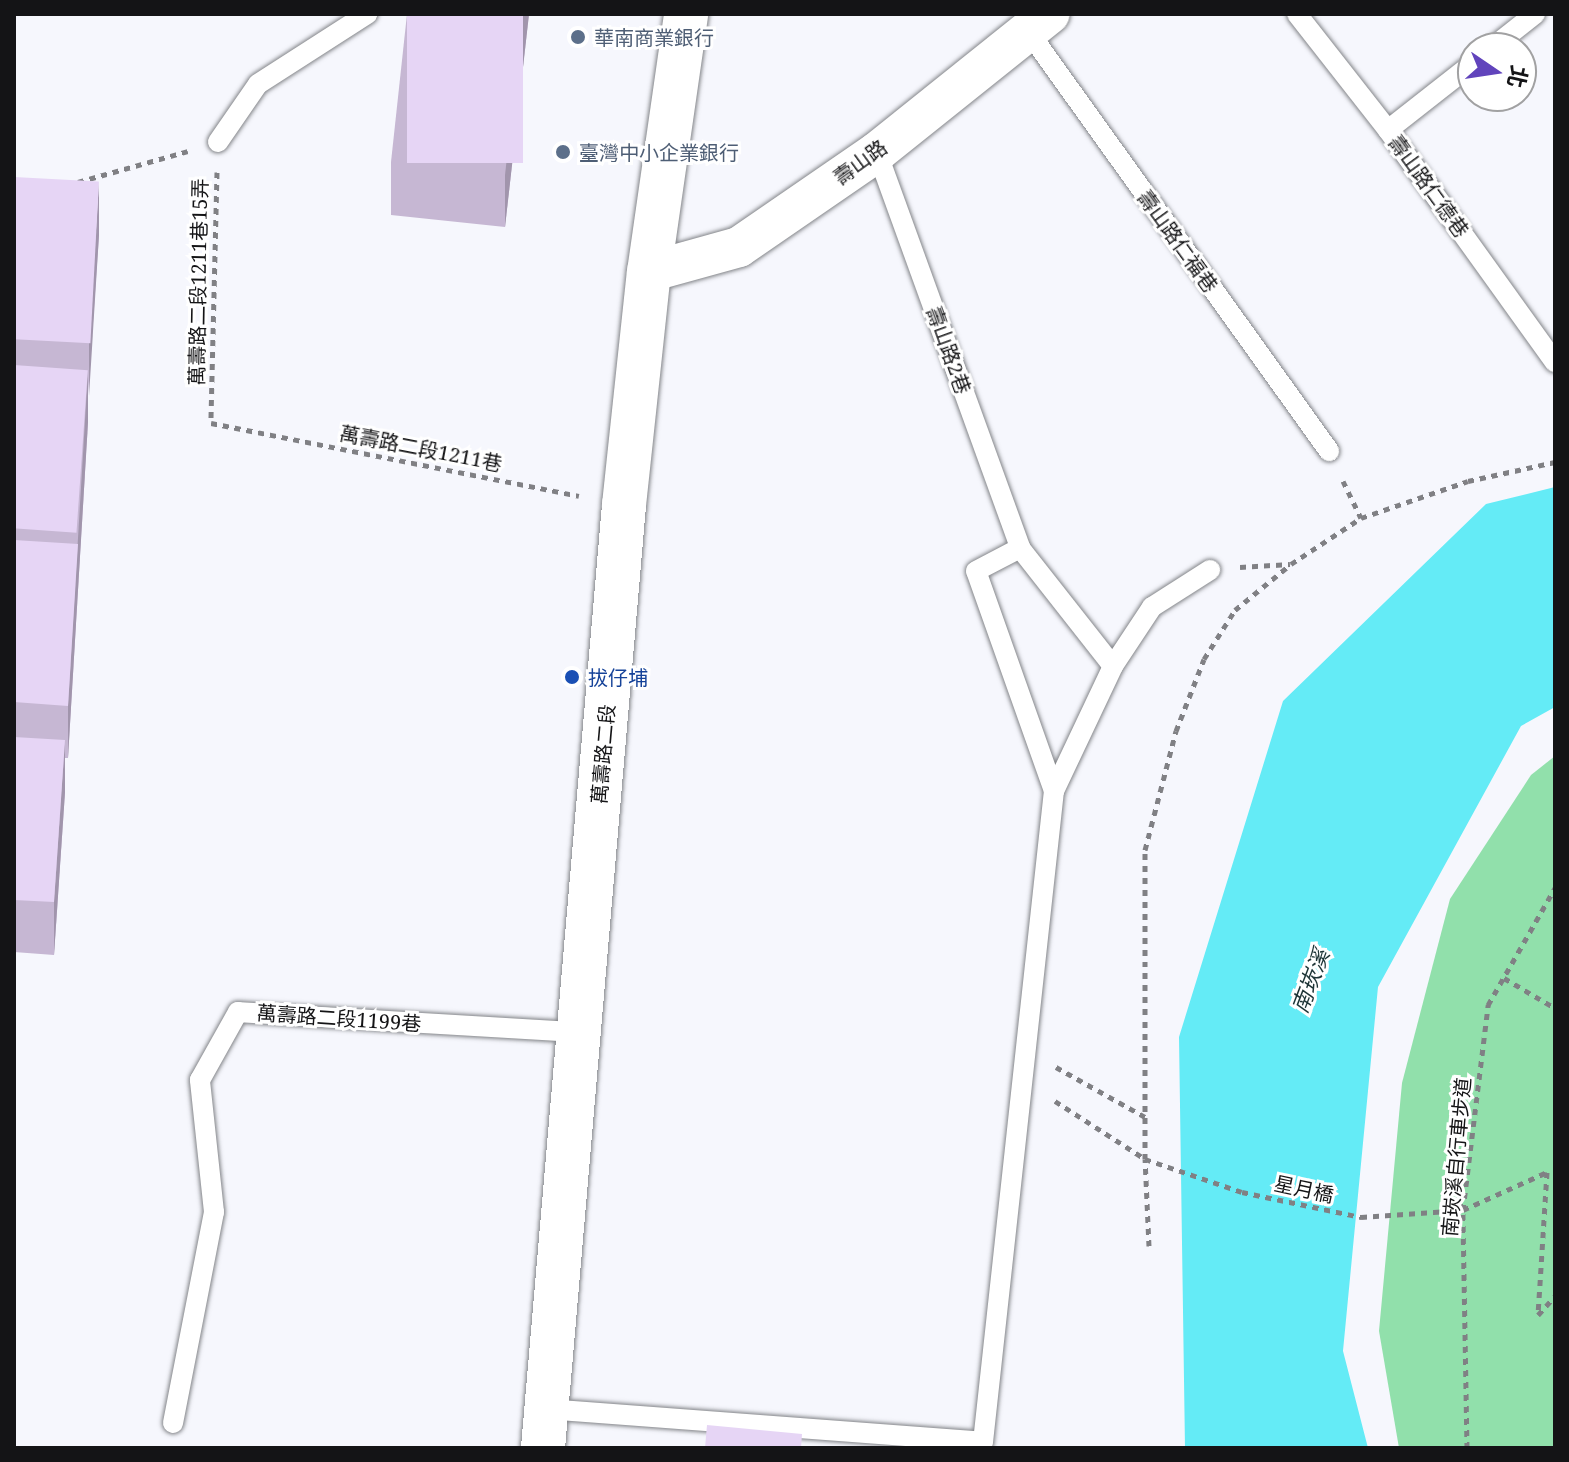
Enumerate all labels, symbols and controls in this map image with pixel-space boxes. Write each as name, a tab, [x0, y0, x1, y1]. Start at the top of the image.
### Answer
place label: 華南商業銀行	[594, 25, 714, 49]
marker: 華南商業銀行	[569, 28, 587, 46]
north arrow	[1457, 32, 1537, 112]
text: 北	[1501, 63, 1536, 91]
street label: 壽山路仁德巷	[1384, 130, 1474, 242]
street label: 壽山路	[829, 135, 891, 189]
place label: 臺灣中小企業銀行	[579, 140, 739, 164]
marker: 臺灣中小企業銀行	[554, 143, 572, 161]
street label: 萬壽路二段1211巷15弄	[184, 178, 212, 386]
street label: 壽山路仁福巷	[1133, 185, 1223, 297]
street label: 壽山路2巷	[922, 303, 976, 397]
street label: 萬壽路二段1211巷	[338, 421, 504, 475]
place label: 拔仔埔	[588, 665, 648, 689]
marker: 拔仔埔	[563, 668, 581, 686]
street label: 萬壽路二段	[587, 703, 619, 805]
water label: 南崁溪	[1286, 945, 1334, 1017]
street label: 萬壽路二段1199巷	[256, 1000, 422, 1036]
street label: 南崁溪自行車步道	[1437, 1076, 1475, 1238]
street label: 星月橋	[1272, 1171, 1336, 1207]

